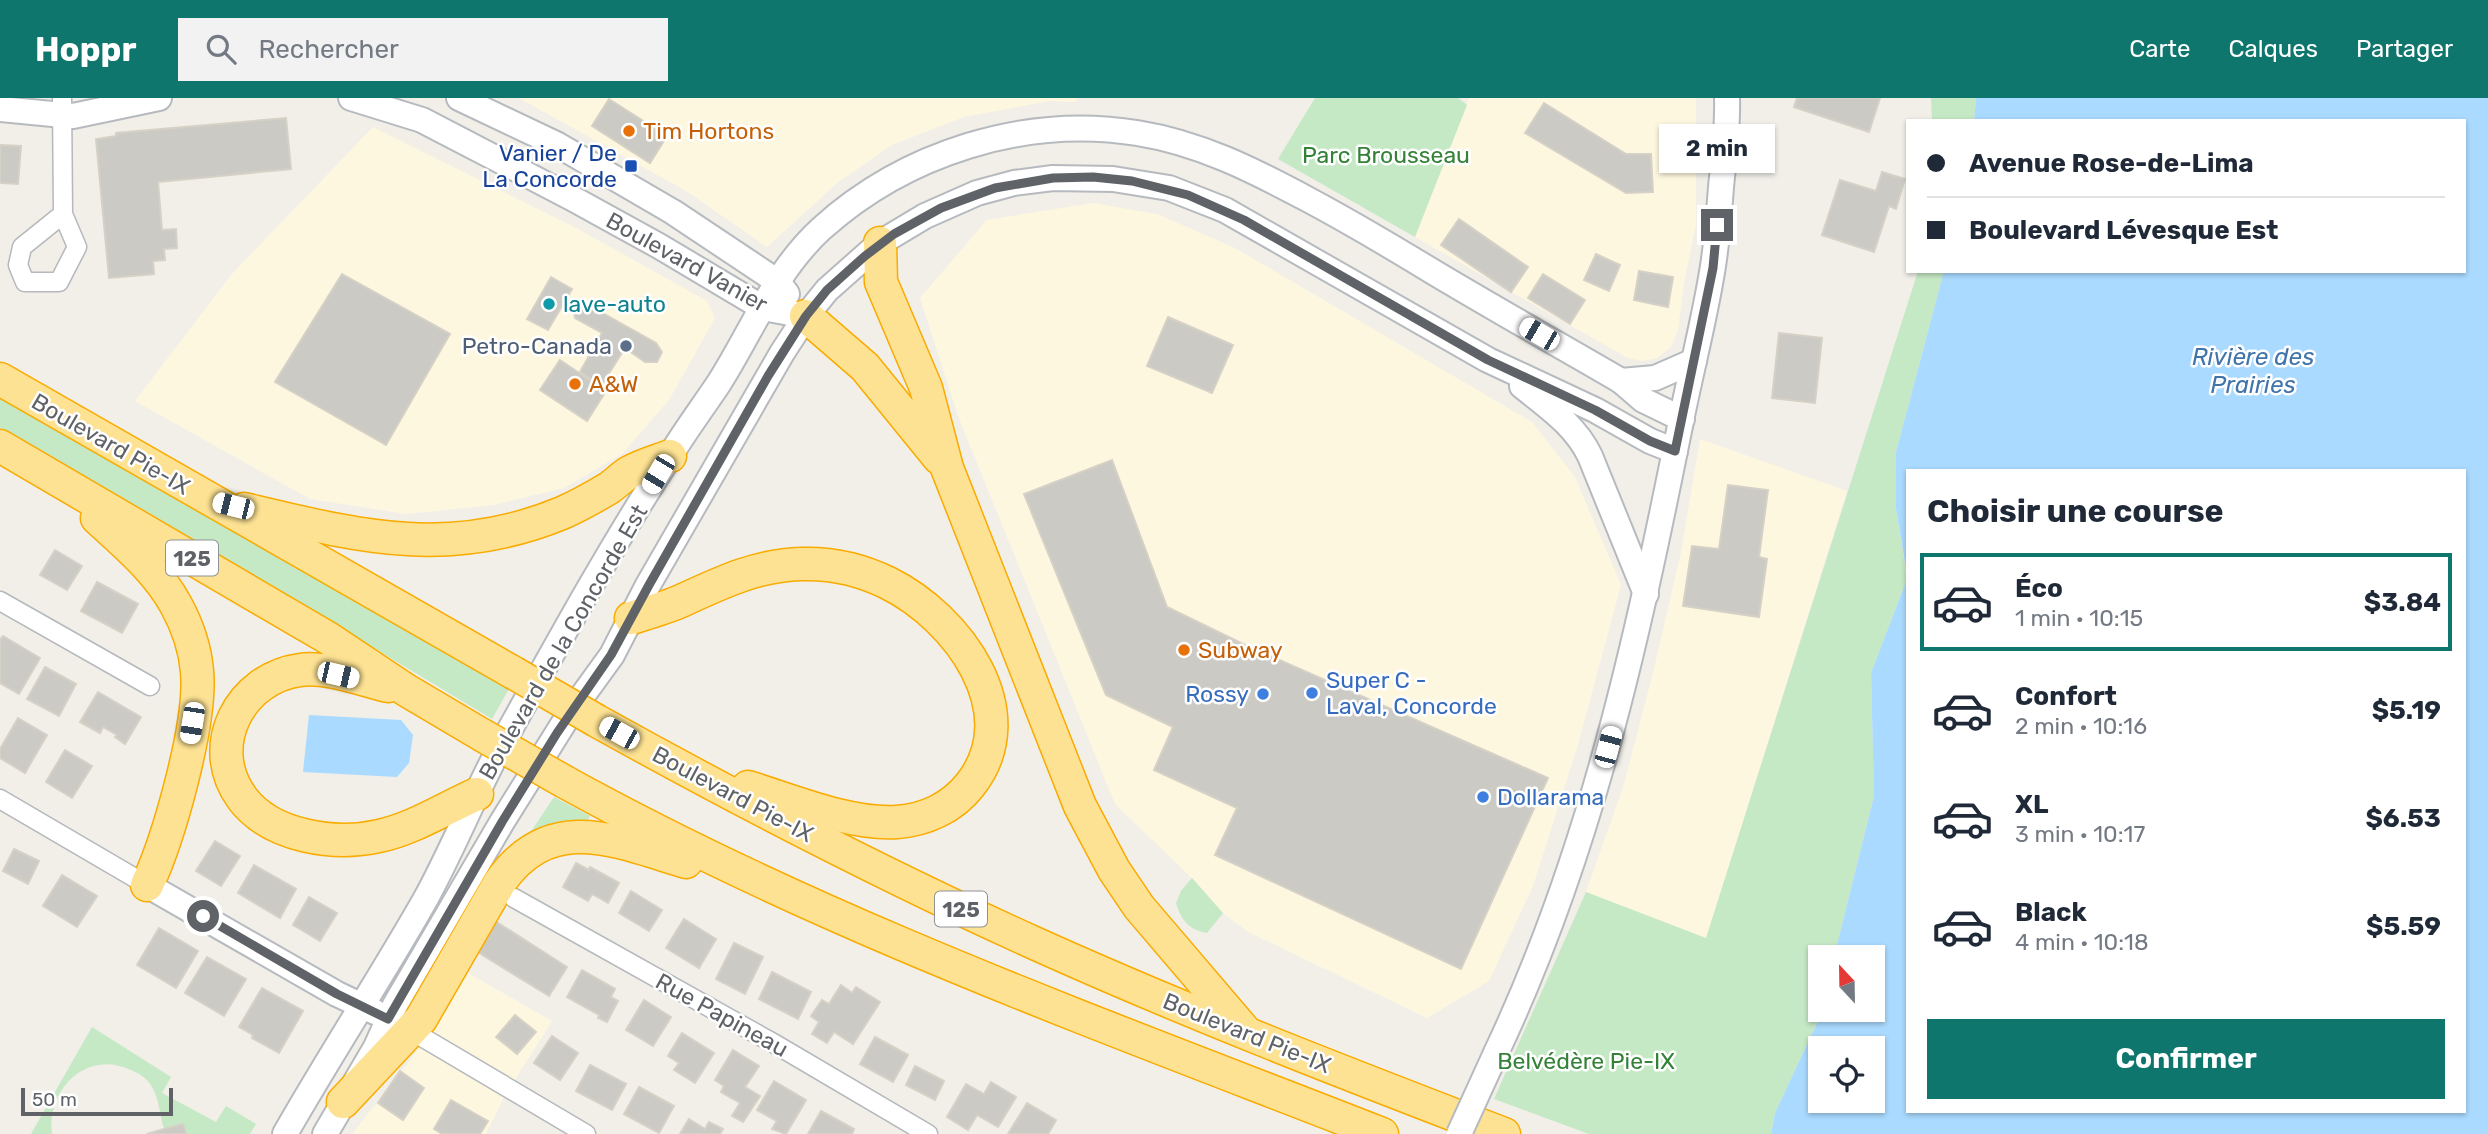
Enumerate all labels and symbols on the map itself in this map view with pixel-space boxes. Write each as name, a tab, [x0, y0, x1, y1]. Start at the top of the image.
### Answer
place label: Tim Hortons	[643, 117, 774, 145]
marker: Tim Hortons	[621, 123, 637, 139]
callout: 2 min	[1659, 123, 1775, 172]
place label: Vanier / De La Concorde	[482, 139, 617, 193]
park label: Parc Brousseau	[1302, 141, 1470, 169]
marker: Vanier / De La Concorde	[623, 158, 639, 174]
street label: Boulevard Vanier	[601, 206, 773, 318]
route end	[1701, 209, 1733, 241]
place label: lave-auto	[563, 290, 666, 318]
marker: lave-auto	[541, 296, 557, 312]
car	[1516, 314, 1563, 354]
place label: Petro-Canada	[462, 332, 612, 360]
marker: Petro-Canada	[618, 338, 634, 354]
water label: Rivière des Prairies	[2192, 343, 2314, 399]
place label: A&W	[589, 370, 639, 398]
marker: A&W	[567, 376, 583, 392]
street label: Boulevard Pie-IX	[27, 387, 196, 501]
car	[639, 451, 678, 497]
car	[211, 491, 256, 521]
street label: Boulevard de la Concorde Est	[473, 499, 653, 785]
road number: 125	[166, 540, 218, 575]
place label: Subway	[1198, 636, 1283, 664]
marker: Subway	[1176, 642, 1192, 658]
car	[316, 660, 361, 690]
place label: Super C - Laval, Concorde	[1326, 666, 1497, 720]
place label: Rossy	[1185, 680, 1249, 708]
marker: Super C - Laval, Concorde	[1304, 685, 1320, 701]
marker: Rossy	[1255, 686, 1271, 702]
car	[179, 701, 206, 745]
car	[596, 714, 643, 752]
car	[1593, 724, 1624, 770]
street label: Boulevard Pie-IX	[648, 740, 819, 848]
place label: Dollarama	[1497, 783, 1604, 811]
marker: Dollarama	[1475, 789, 1491, 805]
road number: 125	[935, 892, 987, 926]
route start	[187, 900, 219, 932]
north arrow	[1808, 945, 1885, 1022]
street label: Rue Papineau	[651, 967, 793, 1063]
street label: Boulevard Pie-IX	[1159, 987, 1335, 1080]
park label: Belvédère Pie-IX	[1497, 1047, 1675, 1075]
scale bar	[21, 1085, 173, 1117]

